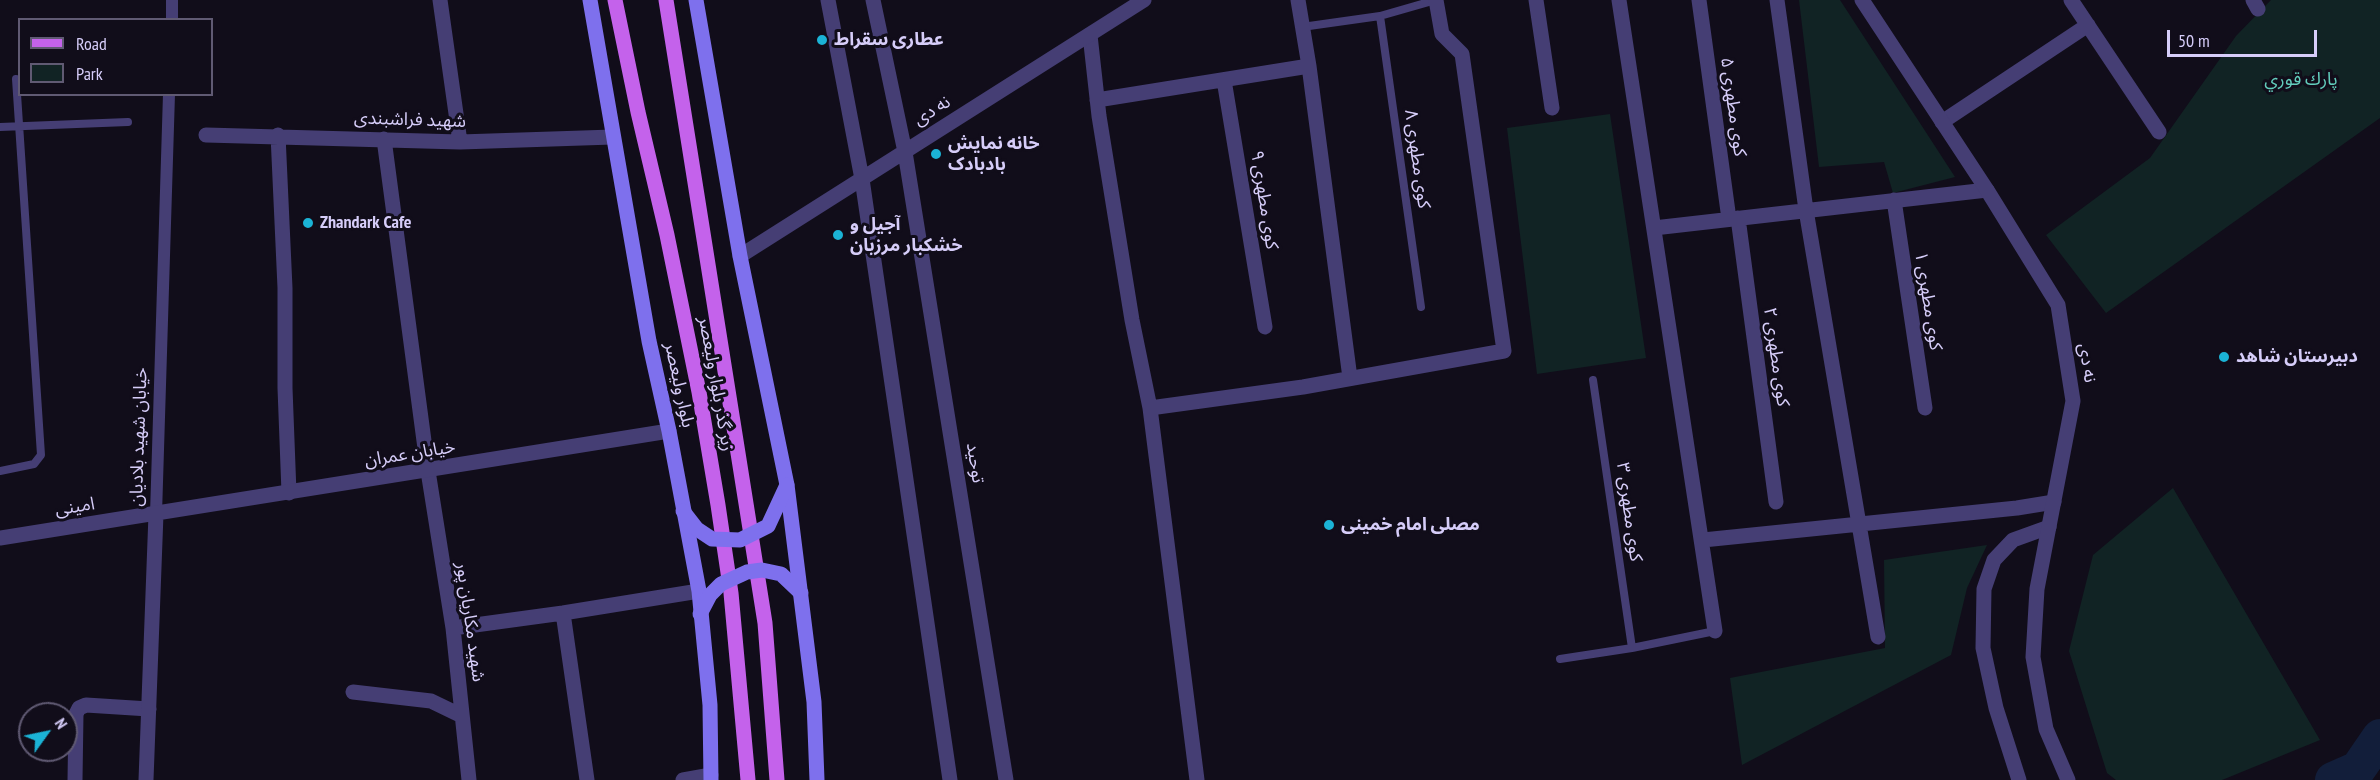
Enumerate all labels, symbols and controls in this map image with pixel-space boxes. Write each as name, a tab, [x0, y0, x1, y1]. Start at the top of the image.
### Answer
legend	[18, 18, 213, 96]
scale bar	[2170, 18, 2320, 56]
place label: عطاری سقراط	[834, 29, 944, 51]
text: 50 m	[2178, 29, 2210, 52]
text: Road	[76, 32, 107, 55]
marker: عطاری سقراط	[815, 33, 829, 47]
street label: کوی مطهری ۵	[1715, 56, 1751, 158]
text: Park	[76, 62, 103, 85]
park label: پارك قوري	[2264, 69, 2338, 91]
street label: نه دی	[909, 91, 955, 131]
street label: شهید فراشبندی	[354, 107, 466, 133]
street label: کوی مطهری ۸	[1399, 108, 1435, 210]
place label: خانه نمایش بادبادک	[948, 133, 1039, 176]
marker: خانه نمایش بادبادک	[929, 147, 943, 161]
street label: کوی مطهری ۹	[1246, 149, 1282, 251]
place label: Zhandark Cafe	[320, 212, 411, 234]
place label: آجیل و خشکبار مرزبان	[850, 214, 963, 256]
marker: Zhandark Cafe	[301, 216, 315, 230]
marker: آجیل و خشکبار مرزبان	[831, 228, 845, 242]
street label: کوی مطهری ۱	[1910, 250, 1946, 352]
street label: کوی مطهری ۲	[1758, 306, 1794, 408]
street label: زیر گذر بلوار ولیعصر	[694, 315, 738, 453]
street label: بلوار ولیعصر	[659, 340, 699, 430]
street label: نه دی	[2073, 342, 2101, 384]
place label: دبیرستان شاهد	[2236, 346, 2358, 368]
marker: دبیرستان شاهد	[2217, 350, 2231, 364]
street label: خیابان شهید بلادیان	[126, 367, 152, 507]
street label: خیابان عمران	[363, 436, 457, 472]
street label: توحید	[961, 441, 989, 485]
street label: کوی مطهری ۳	[1611, 461, 1647, 563]
street label: امینی	[54, 493, 96, 521]
place label: مصلی امام خمینی	[1341, 514, 1480, 536]
marker: مصلی امام خمینی	[1322, 518, 1336, 532]
street label: شهید مکاریان پور	[451, 561, 489, 683]
north arrow	[18, 702, 78, 762]
text: N	[51, 714, 72, 732]

